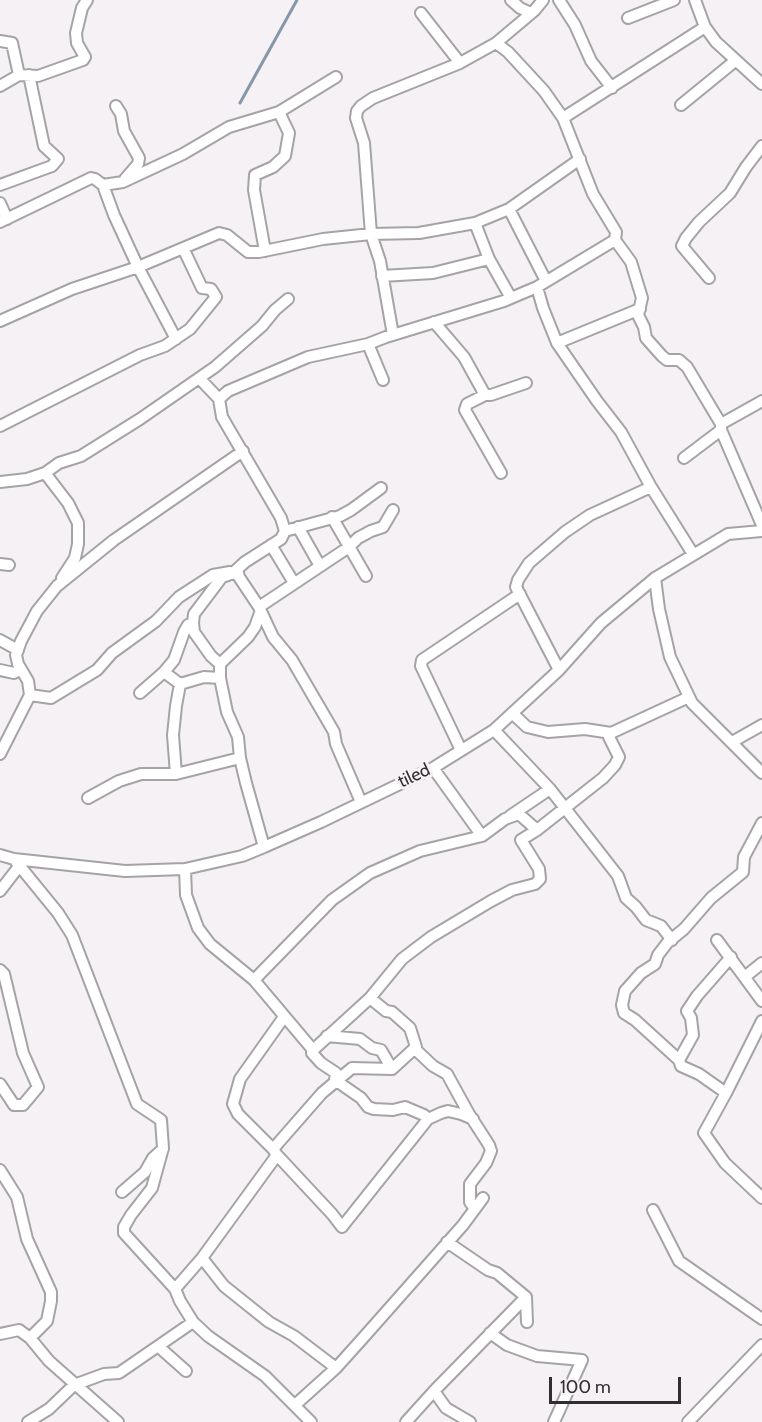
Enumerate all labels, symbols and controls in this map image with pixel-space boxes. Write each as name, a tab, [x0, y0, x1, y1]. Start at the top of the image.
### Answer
street label: tiled	[394, 759, 434, 793]
scale bar	[552, 1365, 684, 1403]
text: 100 m	[560, 1376, 611, 1398]

